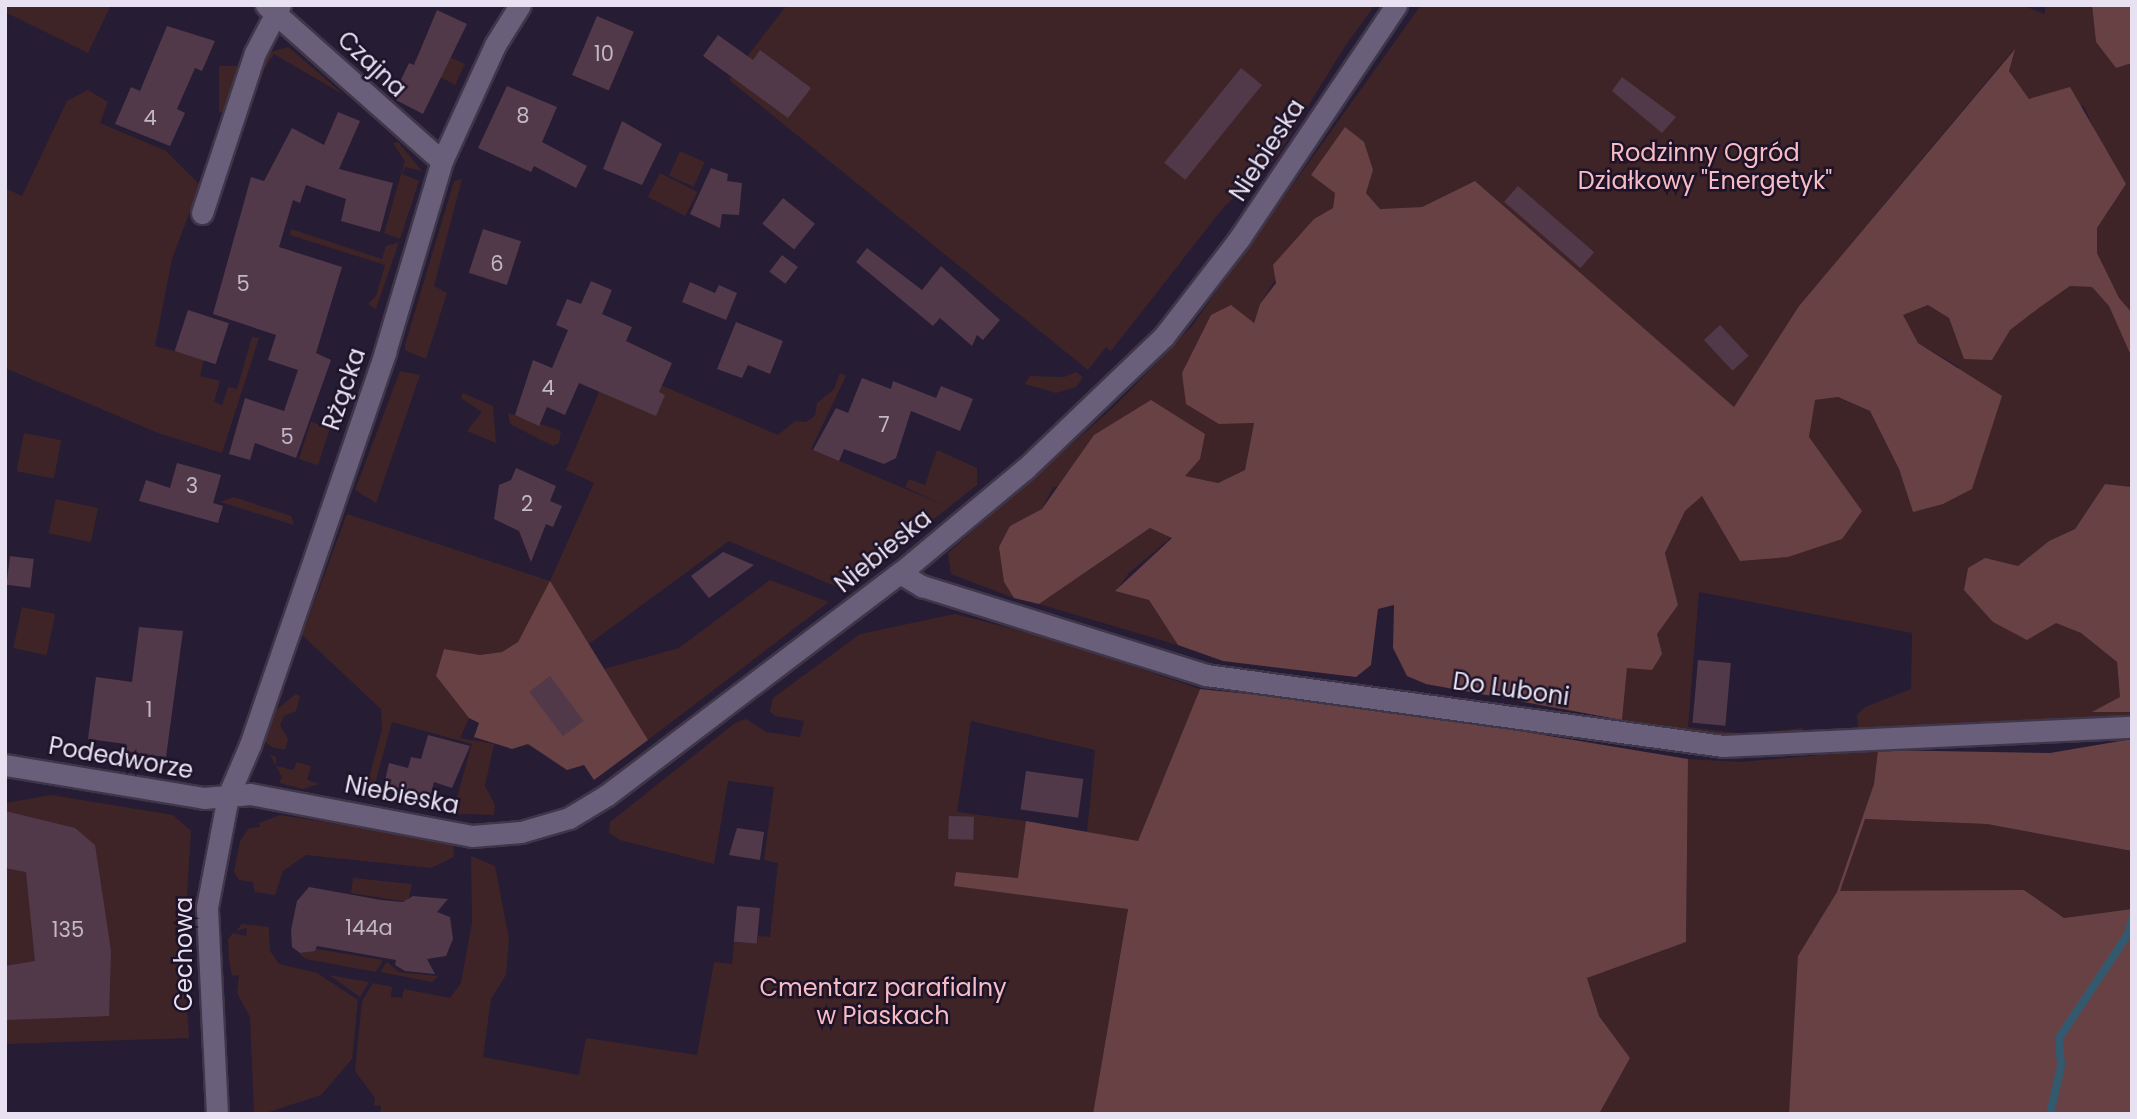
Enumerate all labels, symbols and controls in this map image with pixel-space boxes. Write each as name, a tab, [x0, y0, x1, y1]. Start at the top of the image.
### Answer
street label: Czajna	[332, 25, 412, 103]
house number: 10	[594, 41, 614, 67]
street label: Niebieska	[1223, 94, 1311, 206]
house number: 8	[516, 103, 530, 129]
house number: 4	[143, 105, 157, 131]
park label: Rodzinny Ogród Działkowy "Energetyk"	[1578, 139, 1832, 195]
house number: 6	[490, 251, 504, 277]
house number: 5	[236, 271, 250, 297]
street label: Rżącka	[317, 344, 371, 434]
house number: 4	[541, 375, 555, 401]
house number: 7	[878, 412, 890, 438]
house number: 5	[280, 424, 294, 450]
house number: 3	[186, 473, 198, 499]
house number: 2	[521, 491, 533, 517]
street label: Niebieska	[829, 503, 937, 599]
street label: Do Luboni	[1451, 667, 1571, 711]
house number: 1	[146, 697, 152, 723]
street label: Podedworze	[46, 731, 196, 785]
street label: Niebieska	[342, 770, 462, 820]
street label: Cechowa	[170, 897, 198, 1011]
house number: 144a	[345, 915, 393, 941]
house number: 135	[52, 917, 84, 943]
park label: Cmentarz parafialny w Piaskach	[759, 974, 1007, 1030]

